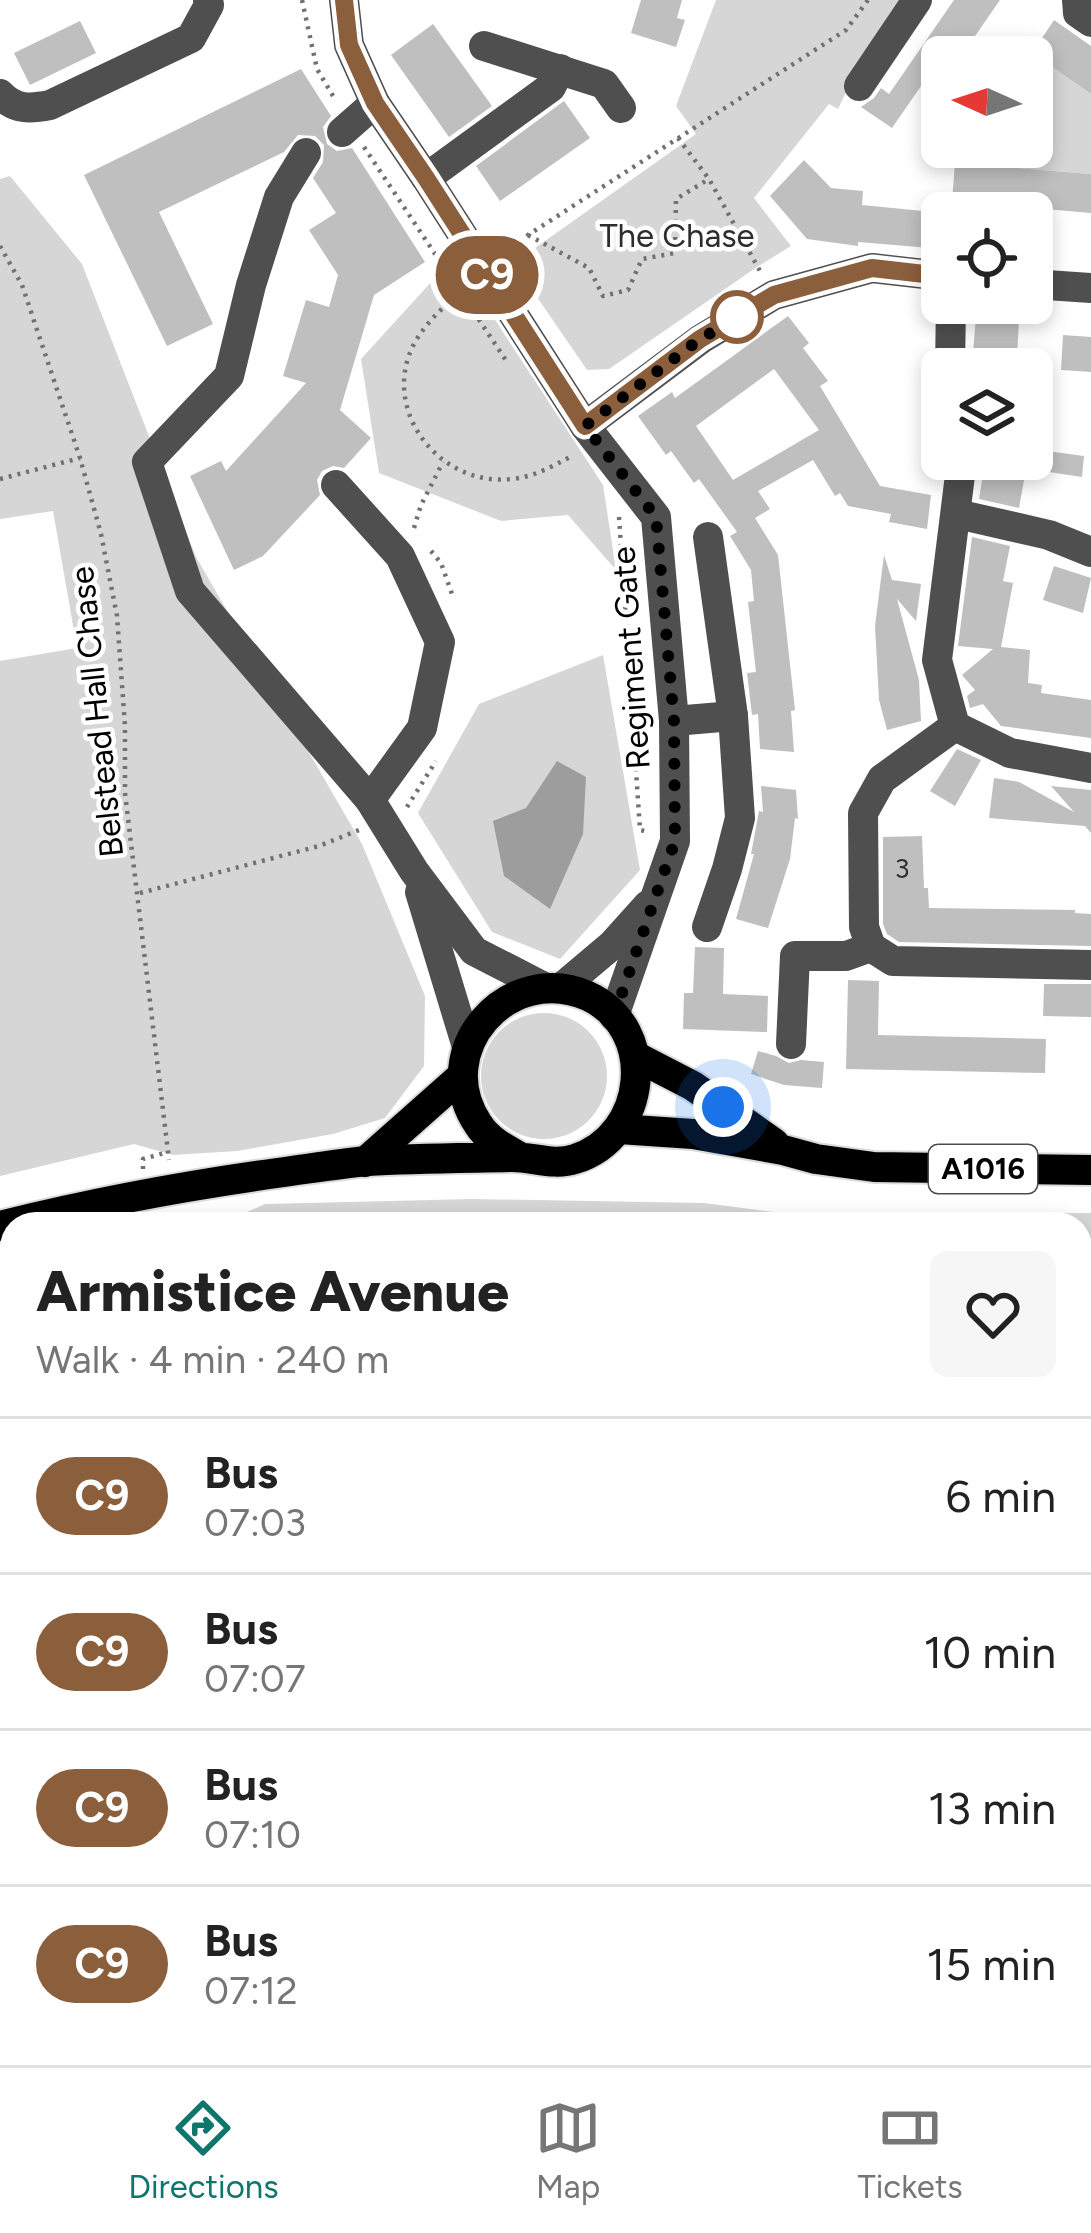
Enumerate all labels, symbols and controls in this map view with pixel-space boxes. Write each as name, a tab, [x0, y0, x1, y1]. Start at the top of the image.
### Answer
north arrow	[921, 36, 1053, 168]
map controls	[921, 36, 1053, 480]
button: locate	[921, 192, 1053, 324]
park label: The Chase	[599, 216, 755, 255]
line badge: C9	[433, 236, 541, 314]
text: C9	[460, 249, 514, 300]
unlabelled marker	[712, 292, 762, 342]
button: layers	[921, 348, 1053, 480]
street label: Regiment Gate	[603, 545, 658, 771]
street label: Belstead Hall Chase	[62, 565, 131, 859]
house number: 3	[895, 852, 909, 885]
your location	[693, 1077, 753, 1137]
road number: A1016	[929, 1145, 1037, 1193]
button: heart	[930, 1251, 1056, 1377]
text: Armistice Avenue	[36, 1257, 509, 1325]
text: Walk · 4 min · 240 m	[36, 1336, 389, 1383]
text: Bus	[204, 1445, 278, 1499]
text: 6 min	[946, 1469, 1056, 1523]
text: C9	[75, 1470, 129, 1521]
text: 07:03	[204, 1499, 306, 1546]
text: Bus	[204, 1601, 278, 1655]
text: 10 min	[924, 1625, 1056, 1679]
text: C9	[75, 1626, 129, 1677]
text: 07:07	[204, 1655, 306, 1702]
text: Bus	[204, 1757, 278, 1811]
text: 13 min	[928, 1781, 1056, 1835]
text: C9	[75, 1782, 129, 1833]
text: 07:10	[204, 1811, 301, 1858]
text: Bus	[204, 1913, 278, 1967]
text: 15 min	[927, 1937, 1056, 1991]
text: C9	[75, 1938, 129, 1989]
text: 07:12	[204, 1967, 298, 2014]
tab: Directions	[128, 2095, 279, 2206]
tab: Map	[535, 2095, 601, 2206]
tab: Tickets	[858, 2095, 963, 2206]

